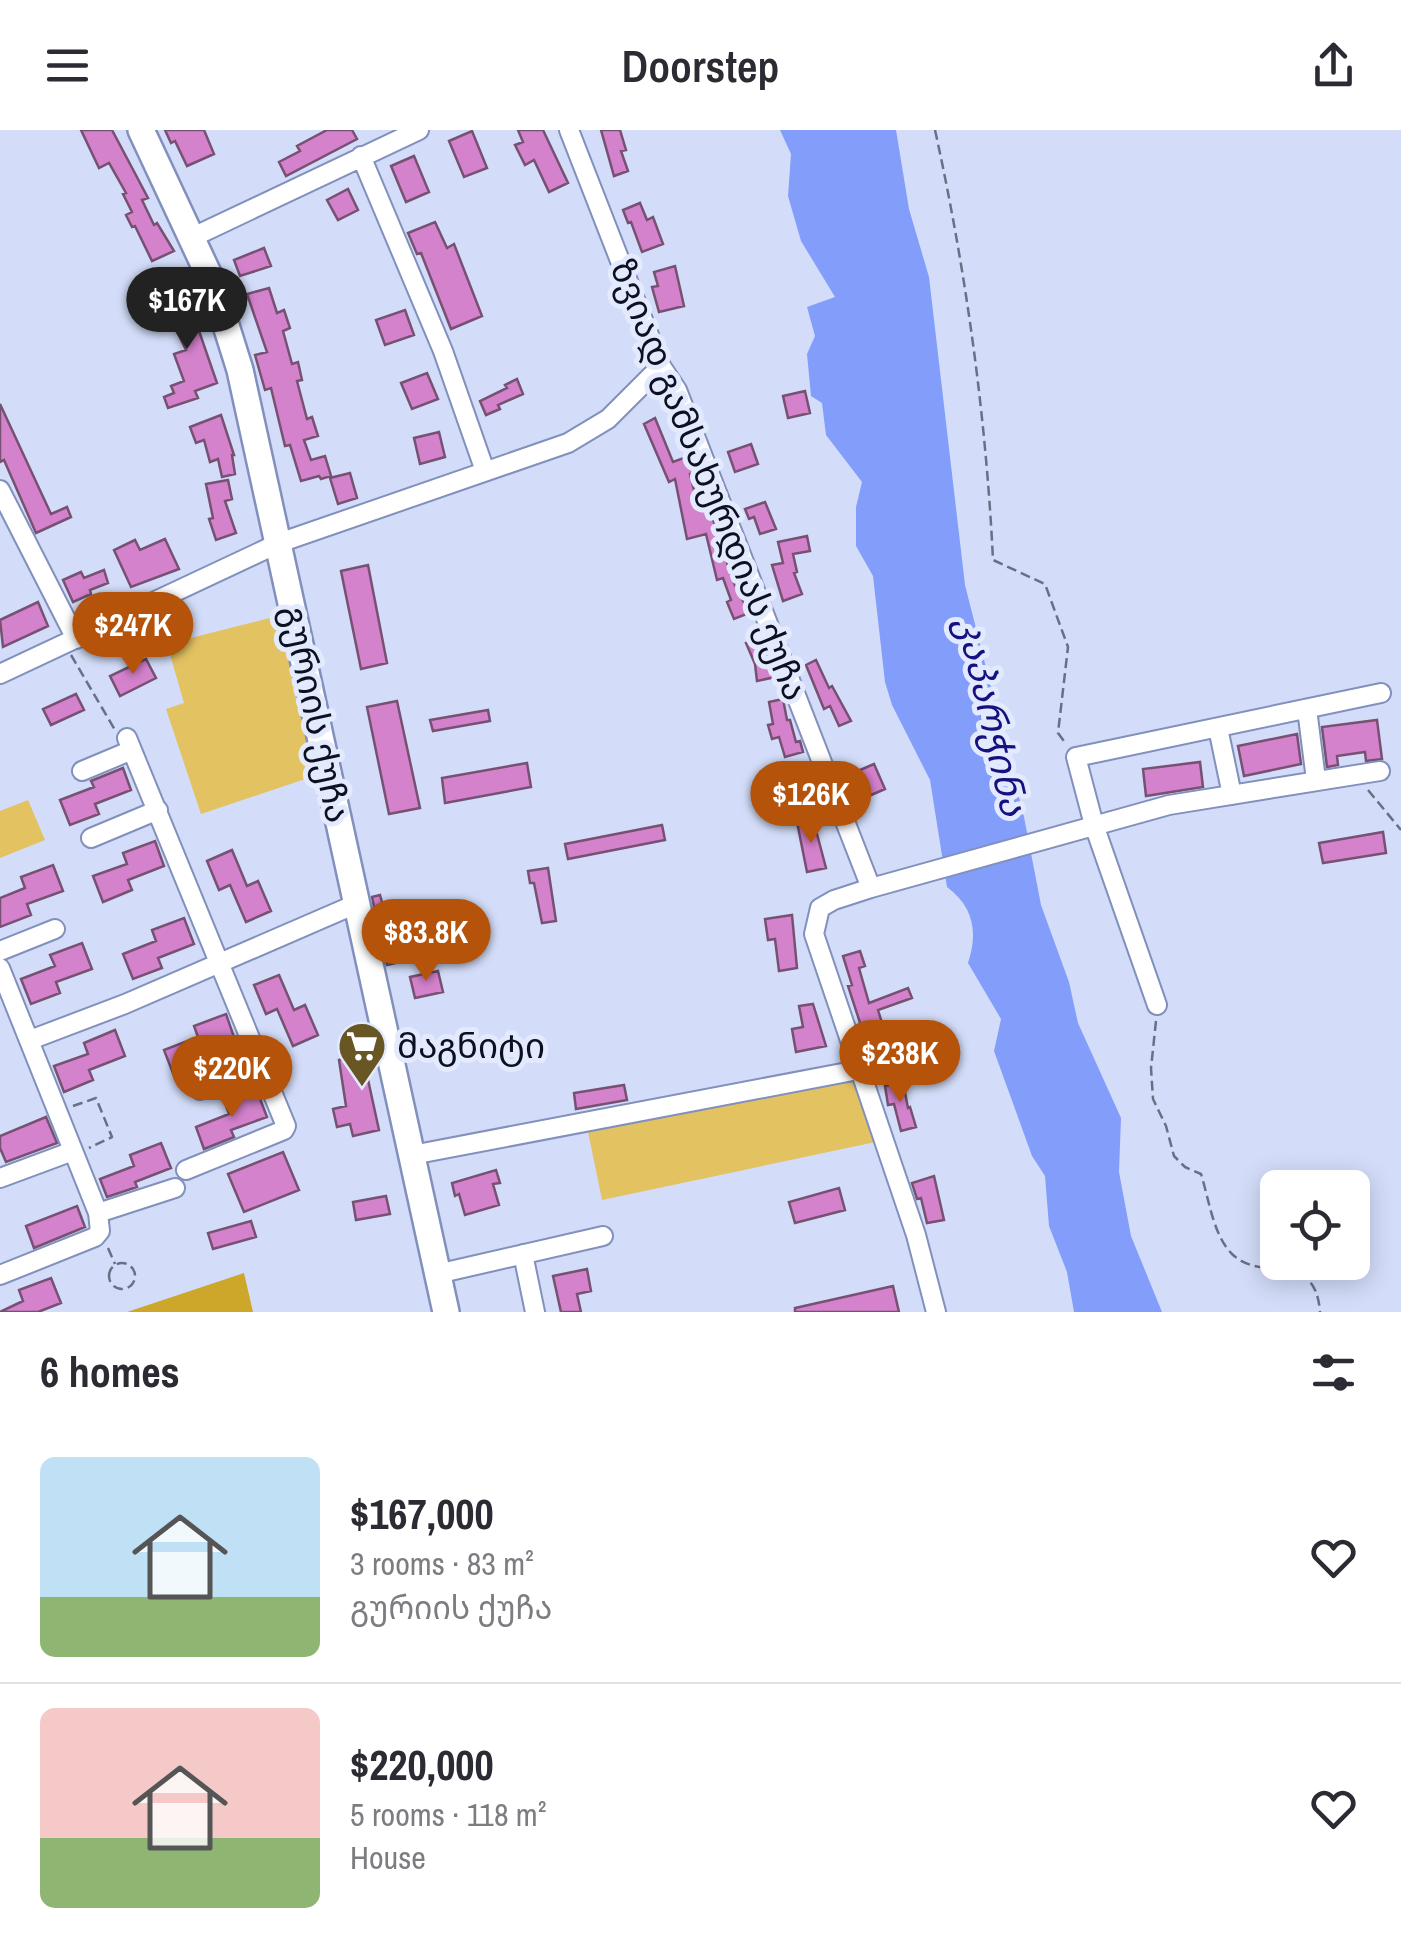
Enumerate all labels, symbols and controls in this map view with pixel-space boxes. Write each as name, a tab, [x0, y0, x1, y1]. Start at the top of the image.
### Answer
text: Doorstep	[622, 35, 779, 96]
icon: menu	[40, 38, 95, 93]
icon: share	[1306, 38, 1361, 93]
street label: ზვიად გამსახურდიას ქუჩა	[599, 252, 820, 707]
pin: $167K	[117, 267, 257, 352]
text: $167K	[148, 278, 226, 321]
pin: $247K	[63, 592, 203, 677]
street label: გურიის ქუჩა	[271, 601, 362, 827]
text: $247K	[94, 603, 172, 646]
water label: კაპარჭინა	[945, 611, 1040, 822]
pin: $126K	[741, 761, 881, 846]
text: $126K	[772, 772, 850, 815]
pin: $83.8K	[345, 899, 507, 984]
text: $83.8K	[384, 910, 468, 953]
supermarket icon: მაგნიტი	[336, 1020, 388, 1088]
pin: $238K	[830, 1020, 970, 1105]
place label: მაგნიტი	[397, 1022, 545, 1069]
text: $238K	[861, 1031, 939, 1074]
pin: $220K	[162, 1035, 302, 1120]
text: $220K	[193, 1046, 271, 1089]
map controls	[1260, 1170, 1370, 1280]
button: locate	[1260, 1170, 1370, 1280]
text: 6 homes	[40, 1344, 180, 1400]
icon: filters	[1306, 1345, 1361, 1400]
text: $167,000	[350, 1486, 494, 1542]
icon: home	[120, 1497, 240, 1617]
icon: heart	[1306, 1530, 1361, 1585]
text: 3 rooms · 83 m²	[350, 1542, 534, 1585]
text: გურიის ქუჩა	[350, 1586, 552, 1629]
text: $220,000	[350, 1737, 494, 1793]
icon: home	[120, 1748, 240, 1868]
icon: heart	[1306, 1781, 1361, 1836]
text: 5 rooms · 118 m²	[350, 1793, 546, 1836]
text: House	[350, 1836, 426, 1879]

